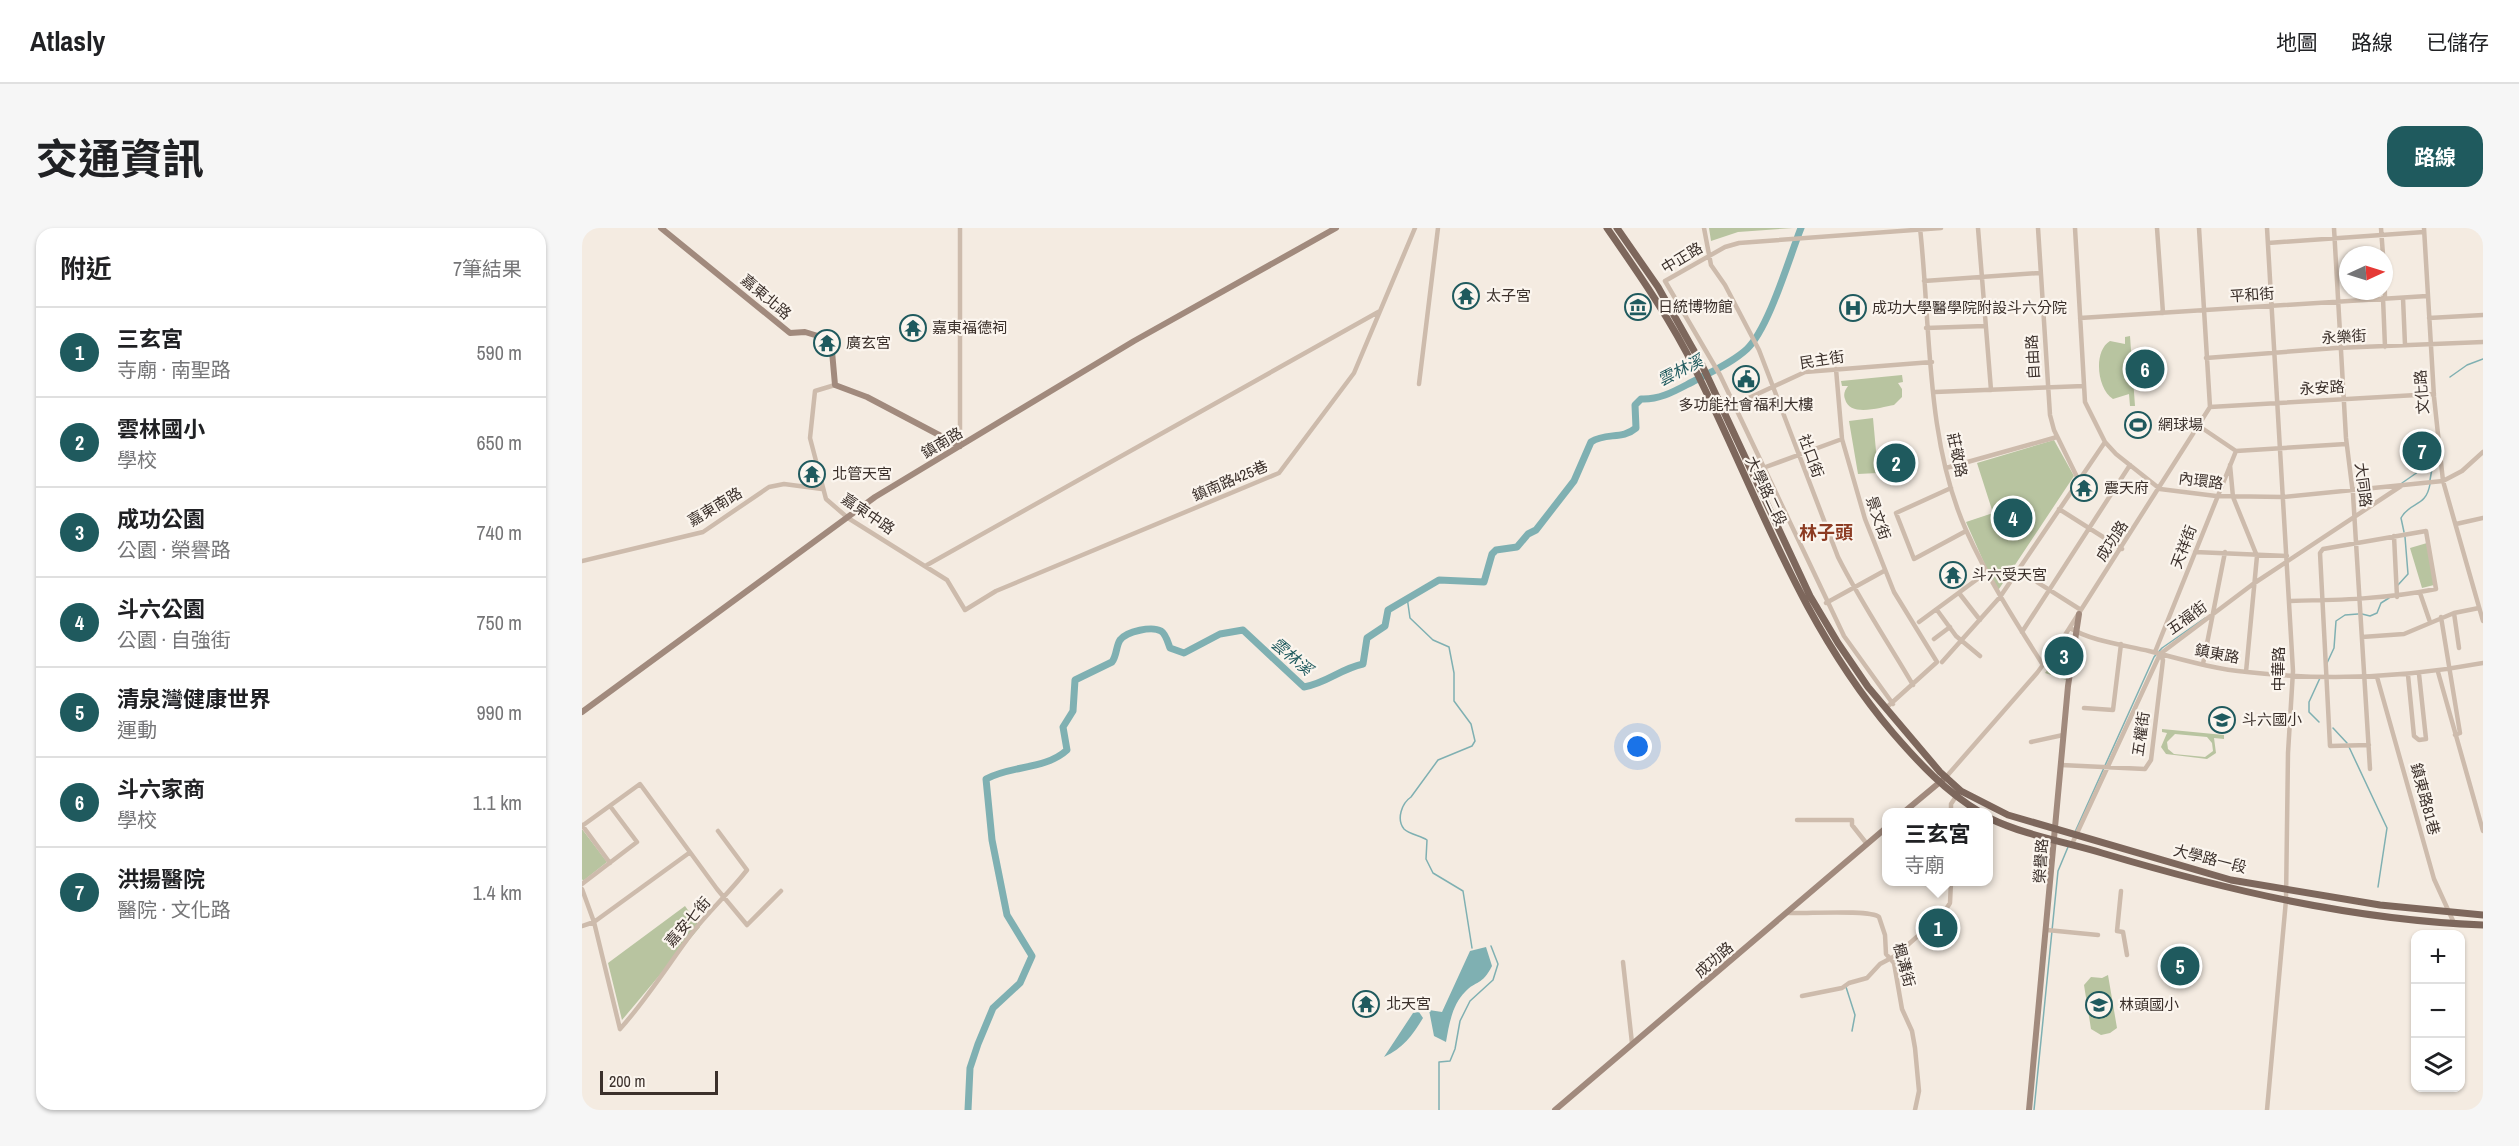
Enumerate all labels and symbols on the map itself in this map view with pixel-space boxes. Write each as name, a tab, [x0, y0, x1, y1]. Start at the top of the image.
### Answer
street label: 中正路	[1657, 237, 1706, 278]
north arrow	[2339, 246, 2393, 300]
street label: 嘉東北路	[737, 269, 796, 324]
temple icon: 太子宮	[1451, 281, 1481, 311]
street label: 平和街	[2229, 282, 2275, 307]
place label: 太子宮	[1486, 285, 1531, 306]
museum icon: 日統博物館	[1623, 292, 1653, 322]
hospital icon: 成功大學醫學院附設斗六分院	[1838, 293, 1868, 323]
place label: 日統博物館	[1658, 296, 1733, 317]
place label: 成功大學醫學院附設斗六分院	[1872, 297, 2067, 318]
temple icon: 嘉東福德祠	[898, 313, 928, 343]
place label: 嘉東福德祠	[932, 317, 1007, 338]
street label: 永樂街	[2321, 325, 2367, 348]
temple icon: 廣玄宮	[812, 328, 842, 358]
place label: 廣玄宮	[846, 332, 891, 353]
street label: 自由路	[2021, 334, 2044, 380]
street label: 民主街	[1798, 346, 1846, 373]
pin: 6	[2126, 346, 2164, 392]
water label: 雲林溪	[1654, 348, 1708, 391]
public building icon: 多功能社會福利大樓	[1731, 364, 1761, 394]
street label: 文化路	[2409, 369, 2434, 415]
street label: 永安路	[2299, 376, 2345, 399]
place label: 多功能社會福利大樓	[1678, 394, 1814, 415]
sports icon: 網球場	[2123, 410, 2153, 440]
place label: 網球場	[2158, 414, 2203, 435]
street label: 鎮南路	[917, 422, 966, 463]
pin: 7	[2402, 428, 2442, 474]
street label: 社口街	[1794, 431, 1829, 481]
street label: 莊敬路	[1943, 431, 1972, 479]
pin: 2	[1876, 440, 1916, 486]
street label: 大學路二段	[1741, 452, 1792, 529]
street label: 鎮南路425巷	[1189, 455, 1271, 506]
temple icon: 北管天宮	[797, 459, 827, 489]
street label: 大同路	[2350, 461, 2377, 509]
place label: 北管天宮	[832, 463, 892, 484]
street label: 內環路	[2177, 467, 2225, 494]
temple icon: 震天府	[2069, 473, 2099, 503]
place label: 震天府	[2104, 477, 2149, 498]
street label: 嘉東南路	[684, 482, 746, 531]
street label: 嘉東中路	[838, 488, 899, 539]
street label: 景文街	[1861, 493, 1896, 543]
pin: 4	[1994, 496, 2032, 540]
street label: 成功路	[2091, 516, 2133, 565]
district label: 林子頭	[1799, 520, 1853, 545]
street label: 天祥街	[2166, 522, 2201, 572]
temple icon: 斗六受天宮	[1938, 560, 1968, 590]
place label: 斗六受天宮	[1972, 564, 2047, 585]
street label: 五福街	[2162, 596, 2211, 639]
water label: 雲林溪	[1267, 632, 1319, 681]
pin: 3	[2044, 634, 2084, 678]
street label: 鎮東路	[2193, 639, 2241, 668]
street label: 中華路	[2268, 646, 2289, 692]
school or university icon: 斗六國小	[2207, 705, 2237, 735]
place label: 斗六國小	[2242, 709, 2302, 730]
street label: 五權街	[2127, 710, 2154, 758]
your location	[1623, 732, 1652, 761]
street label: 鎮東路81巷	[2406, 761, 2445, 837]
street label: 榮譽路	[2028, 838, 2053, 884]
street label: 大學路一段	[2171, 839, 2249, 878]
street label: 嘉安七街	[660, 892, 715, 951]
pin: 1	[1918, 906, 1958, 950]
street label: 成功路	[1690, 937, 1738, 982]
street label: 楓溝街	[1889, 940, 1920, 989]
pin: 5	[2160, 944, 2200, 988]
temple icon: 北天宮	[1351, 989, 1381, 1019]
school or university icon: 林頭國小	[2084, 990, 2114, 1020]
place label: 北天宮	[1386, 993, 1431, 1014]
place label: 林頭國小	[2119, 994, 2179, 1015]
scale bar	[600, 1068, 718, 1096]

